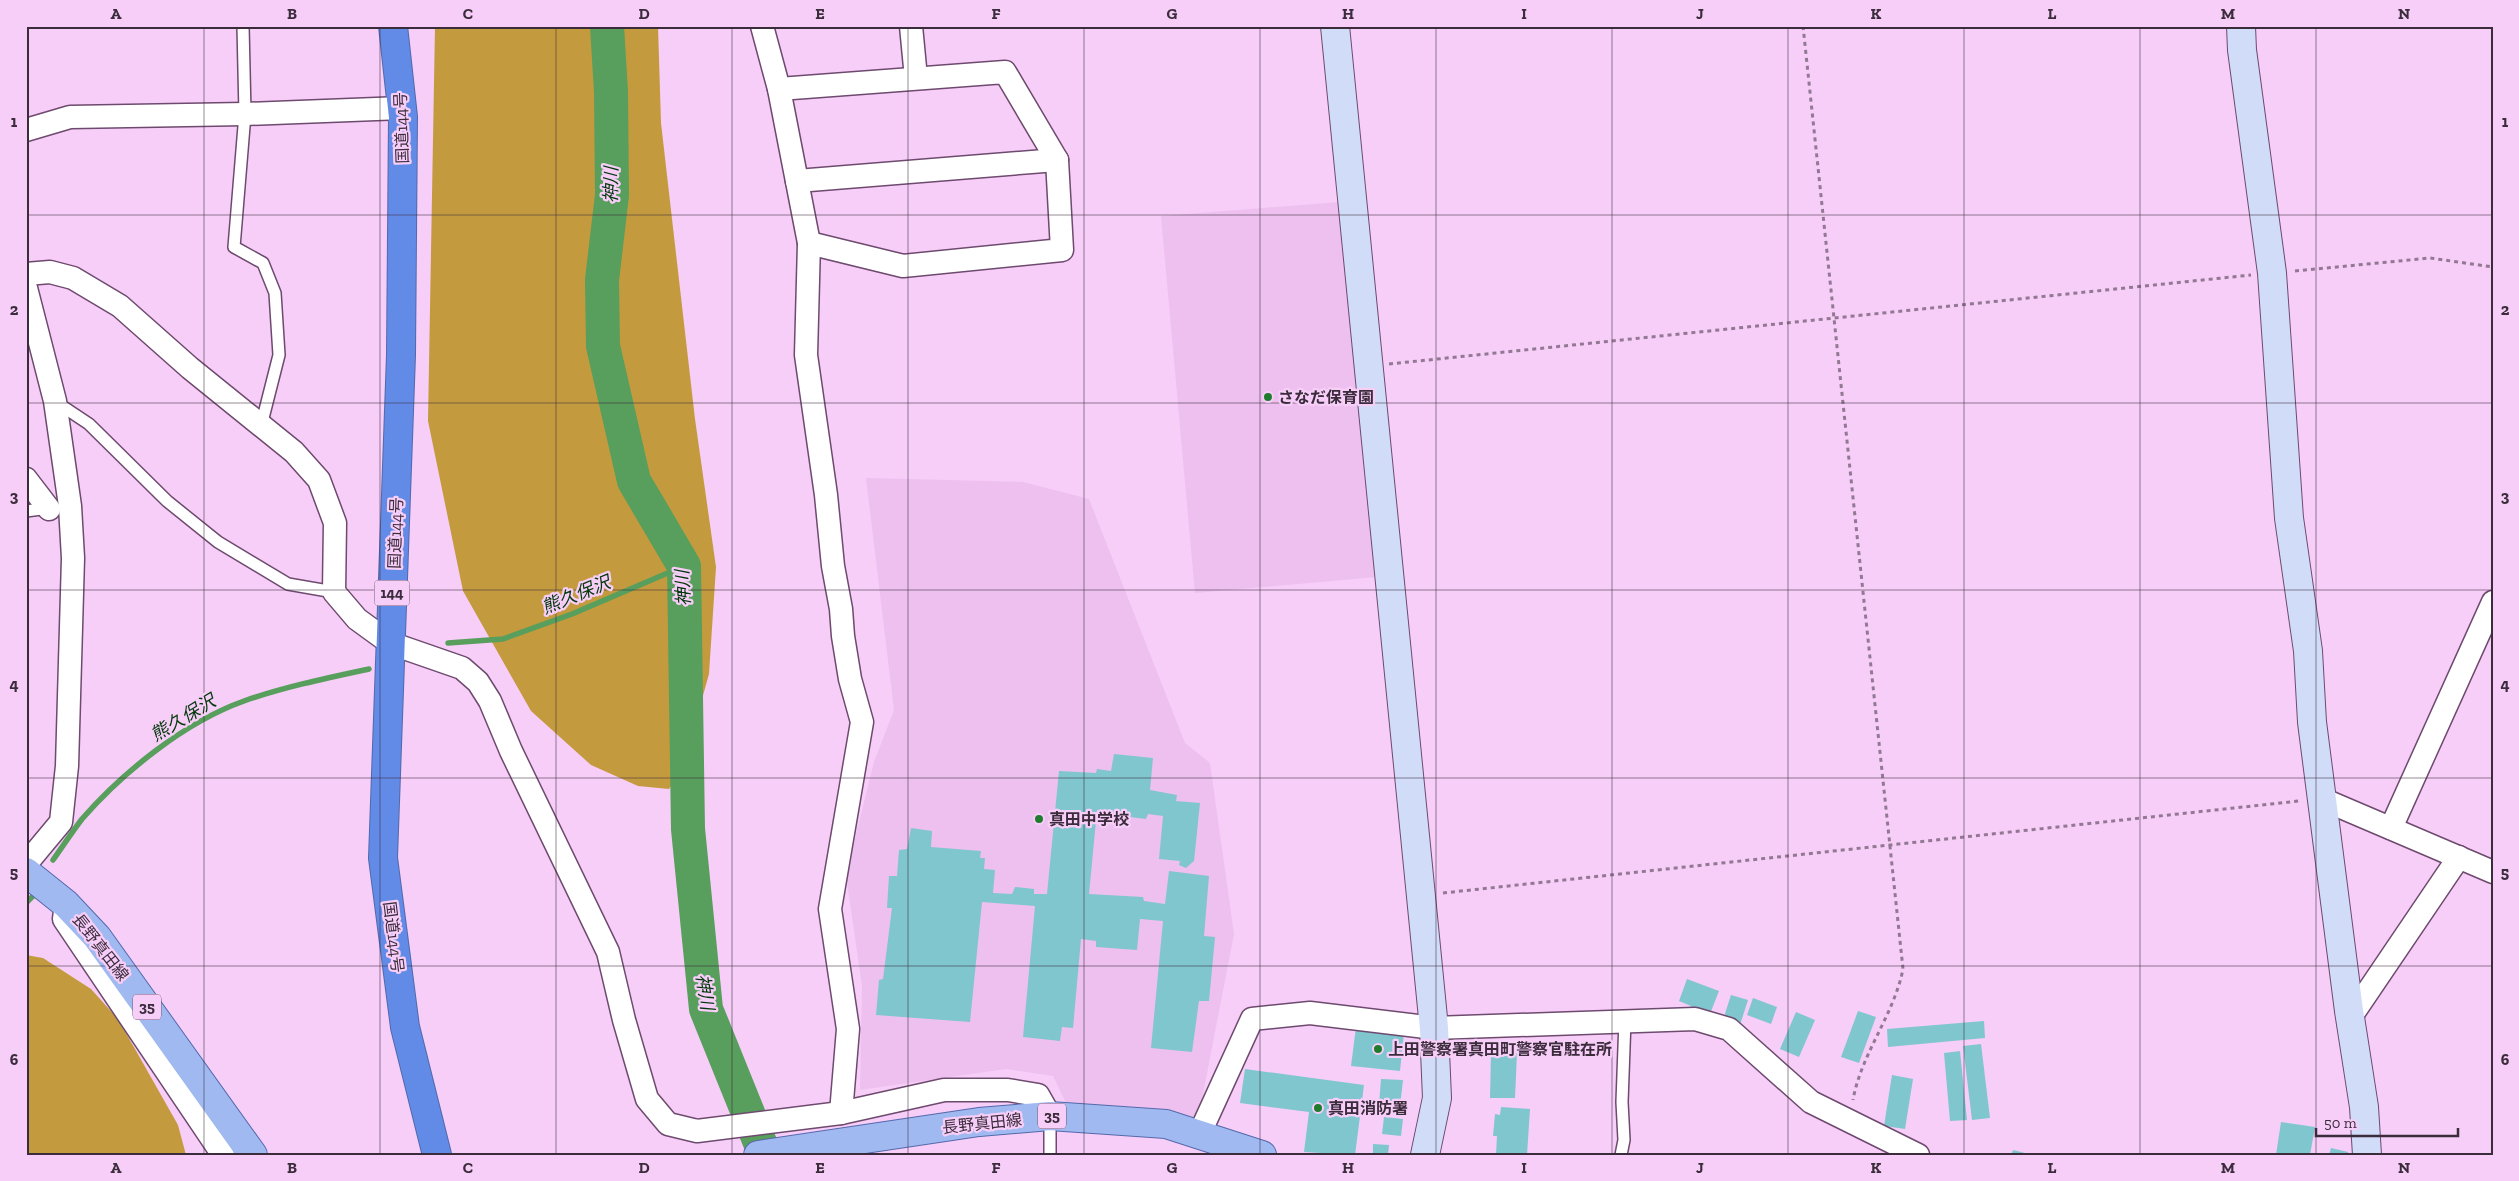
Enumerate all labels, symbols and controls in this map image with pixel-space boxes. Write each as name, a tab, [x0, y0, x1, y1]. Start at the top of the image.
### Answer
text: A	[111, 4, 122, 23]
text: B	[287, 4, 297, 23]
text: C	[463, 4, 473, 23]
text: D	[638, 4, 650, 23]
text: E	[815, 4, 825, 23]
text: F	[991, 4, 1001, 23]
text: G	[1167, 4, 1178, 23]
text: H	[1342, 4, 1354, 23]
text: I	[1521, 4, 1527, 23]
text: J	[1696, 4, 1704, 23]
text: K	[1871, 4, 1882, 23]
text: L	[2048, 4, 2057, 23]
text: M	[2221, 4, 2235, 23]
text: N	[2398, 4, 2410, 23]
street label: 国道144号	[391, 92, 412, 164]
text: 1	[11, 112, 18, 131]
text: 1	[2502, 112, 2509, 131]
water label: 神川	[600, 165, 622, 203]
text: 2	[10, 300, 19, 319]
text: 2	[2501, 300, 2510, 319]
place label: さなだ保育園	[1278, 388, 1374, 407]
marker: さなだ保育園	[1262, 391, 1274, 403]
text: 3	[10, 487, 19, 506]
text: 3	[2501, 487, 2510, 506]
street label: 国道144号	[385, 497, 406, 569]
water label: 神川	[671, 567, 695, 607]
water label: 熊久保沢	[539, 571, 615, 619]
road number: 144	[374, 580, 410, 606]
text: 4	[9, 675, 19, 694]
text: 4	[2500, 675, 2510, 694]
water label: 熊久保沢	[146, 689, 221, 746]
place label: 真田中学校	[1049, 810, 1129, 829]
marker: 真田中学校	[1033, 813, 1045, 825]
text: 5	[10, 863, 18, 882]
text: 5	[2501, 863, 2509, 882]
street label: 国道144号	[380, 900, 407, 974]
street label: 長野真田線	[68, 910, 133, 985]
water label: 神川	[691, 973, 719, 1013]
road number: 35	[133, 994, 161, 1020]
place label: 上田警察署真田町警察官駐在所	[1388, 1040, 1612, 1059]
marker: 上田警察署真田町警察官駐在所	[1372, 1043, 1384, 1055]
text: 6	[10, 1050, 19, 1069]
text: 6	[2501, 1050, 2510, 1069]
place label: 真田消防署	[1328, 1099, 1408, 1118]
marker: 真田消防署	[1312, 1102, 1324, 1114]
road number: 35	[1038, 1104, 1066, 1128]
scale bar	[2316, 1106, 2459, 1138]
street label: 長野真田線	[941, 1110, 1023, 1137]
text: 50 m	[2324, 1114, 2357, 1132]
text: A	[111, 1158, 122, 1177]
text: B	[287, 1158, 297, 1177]
text: C	[463, 1158, 473, 1177]
text: D	[638, 1158, 650, 1177]
text: E	[815, 1158, 825, 1177]
text: F	[991, 1158, 1001, 1177]
text: G	[1167, 1158, 1178, 1177]
text: H	[1342, 1158, 1354, 1177]
text: I	[1521, 1158, 1527, 1177]
text: J	[1696, 1158, 1704, 1177]
text: K	[1871, 1158, 1882, 1177]
text: L	[2048, 1158, 2057, 1177]
text: M	[2221, 1158, 2235, 1177]
text: N	[2398, 1158, 2410, 1177]

